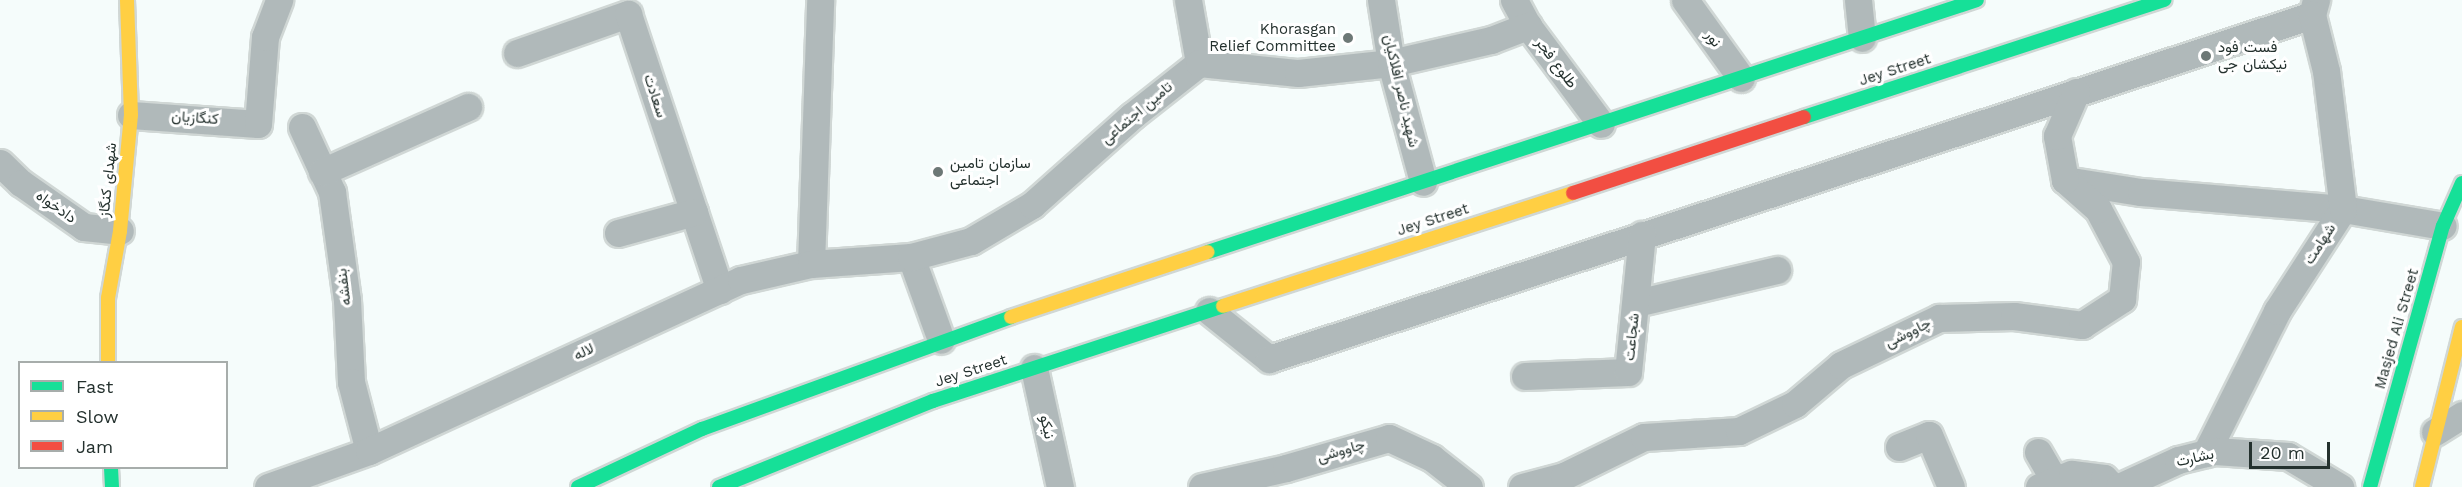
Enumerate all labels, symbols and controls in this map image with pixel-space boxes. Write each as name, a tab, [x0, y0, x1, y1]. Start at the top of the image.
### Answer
place label: Khorasgan Relief Committee	[1209, 20, 1336, 55]
street label: نور	[1701, 27, 1725, 51]
marker: Khorasgan Relief Committee	[1341, 31, 1355, 45]
street label: شهید ناصر افلاکیان	[1379, 33, 1423, 149]
street label: طلوع فجر	[1531, 34, 1581, 92]
place label: فست فود نیکشان جی	[2218, 38, 2287, 73]
marker: فست فود نیکشان جی	[2199, 49, 2213, 63]
street label: Jey Street	[1857, 50, 1933, 90]
street label: سعادت	[640, 72, 670, 120]
street label: تامین اجتماعی	[1098, 78, 1176, 148]
street label: کنگازیان	[171, 107, 219, 129]
street label: شهدای کنگاز	[95, 142, 121, 218]
place label: سازمان تامین اجتماعی	[950, 154, 1031, 189]
marker: سازمان تامین اجتماعی	[931, 165, 945, 179]
street label: دادخواه	[32, 187, 80, 227]
street label: Jey Street	[1395, 200, 1471, 240]
street label: شهامت	[2300, 220, 2340, 268]
street label: Masjed Ali Street	[2371, 266, 2423, 392]
street label: بنفشه	[333, 267, 355, 307]
street label: شجاعت	[1621, 312, 1643, 362]
street label: چاووشی	[1882, 314, 1934, 352]
street label: لاله	[571, 339, 597, 365]
street label: Jey Street	[933, 351, 1009, 391]
legend	[18, 361, 228, 469]
text: Fast	[76, 376, 113, 397]
text: Slow	[76, 406, 119, 427]
street label: نیکو	[1036, 413, 1058, 441]
scale bar	[2252, 430, 2333, 468]
text: Jam	[76, 436, 113, 457]
street label: چاووشی	[1315, 436, 1367, 466]
text: 20 m	[2260, 442, 2305, 463]
street label: بشارت	[2174, 445, 2216, 471]

